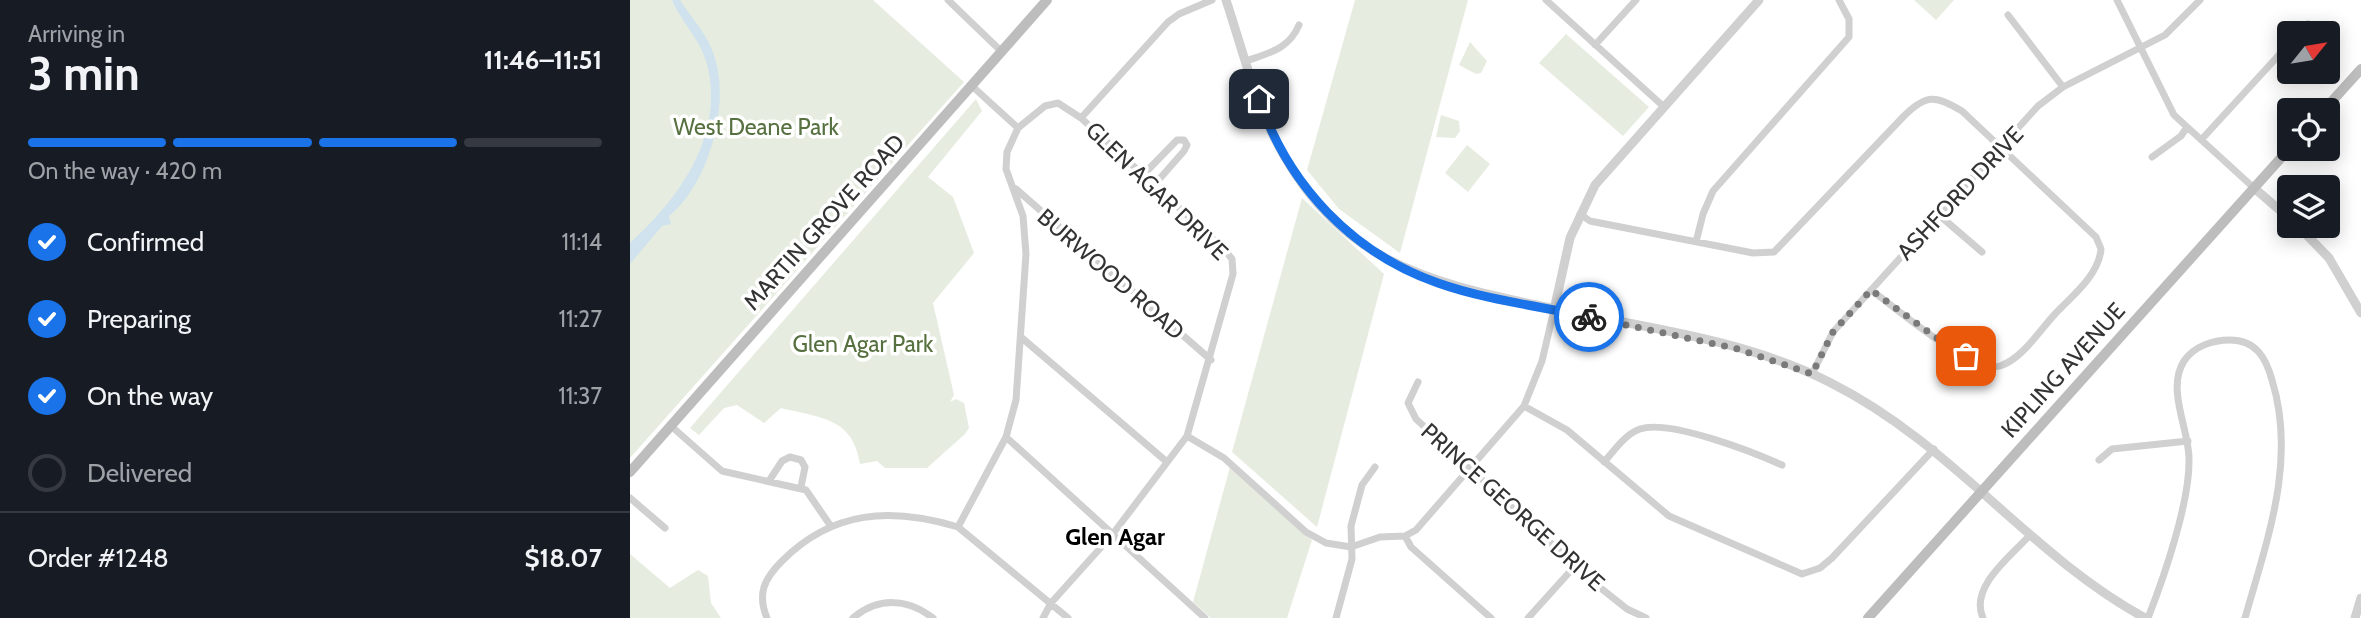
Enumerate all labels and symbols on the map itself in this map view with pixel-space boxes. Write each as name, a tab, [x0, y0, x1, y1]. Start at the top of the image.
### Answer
north arrow	[2277, 21, 2340, 84]
pin	[1229, 69, 1289, 129]
park label: West Deane Park	[673, 113, 840, 141]
street label: GLEN AGAR DRIVE	[1080, 116, 1234, 266]
street label: ASHFORD DRIVE	[1891, 120, 2029, 266]
street label: MARTIN GROVE ROAD	[738, 128, 910, 316]
street label: BURWOOD ROAD	[1032, 203, 1190, 345]
courier	[1554, 282, 1624, 352]
street label: KIPLING AVENUE	[1995, 297, 2131, 443]
pin	[1936, 326, 1996, 386]
park label: Glen Agar Park	[793, 330, 934, 358]
street label: PRINCE GEORGE DRIVE	[1415, 417, 1611, 597]
district label: Glen Agar	[1065, 522, 1165, 551]

